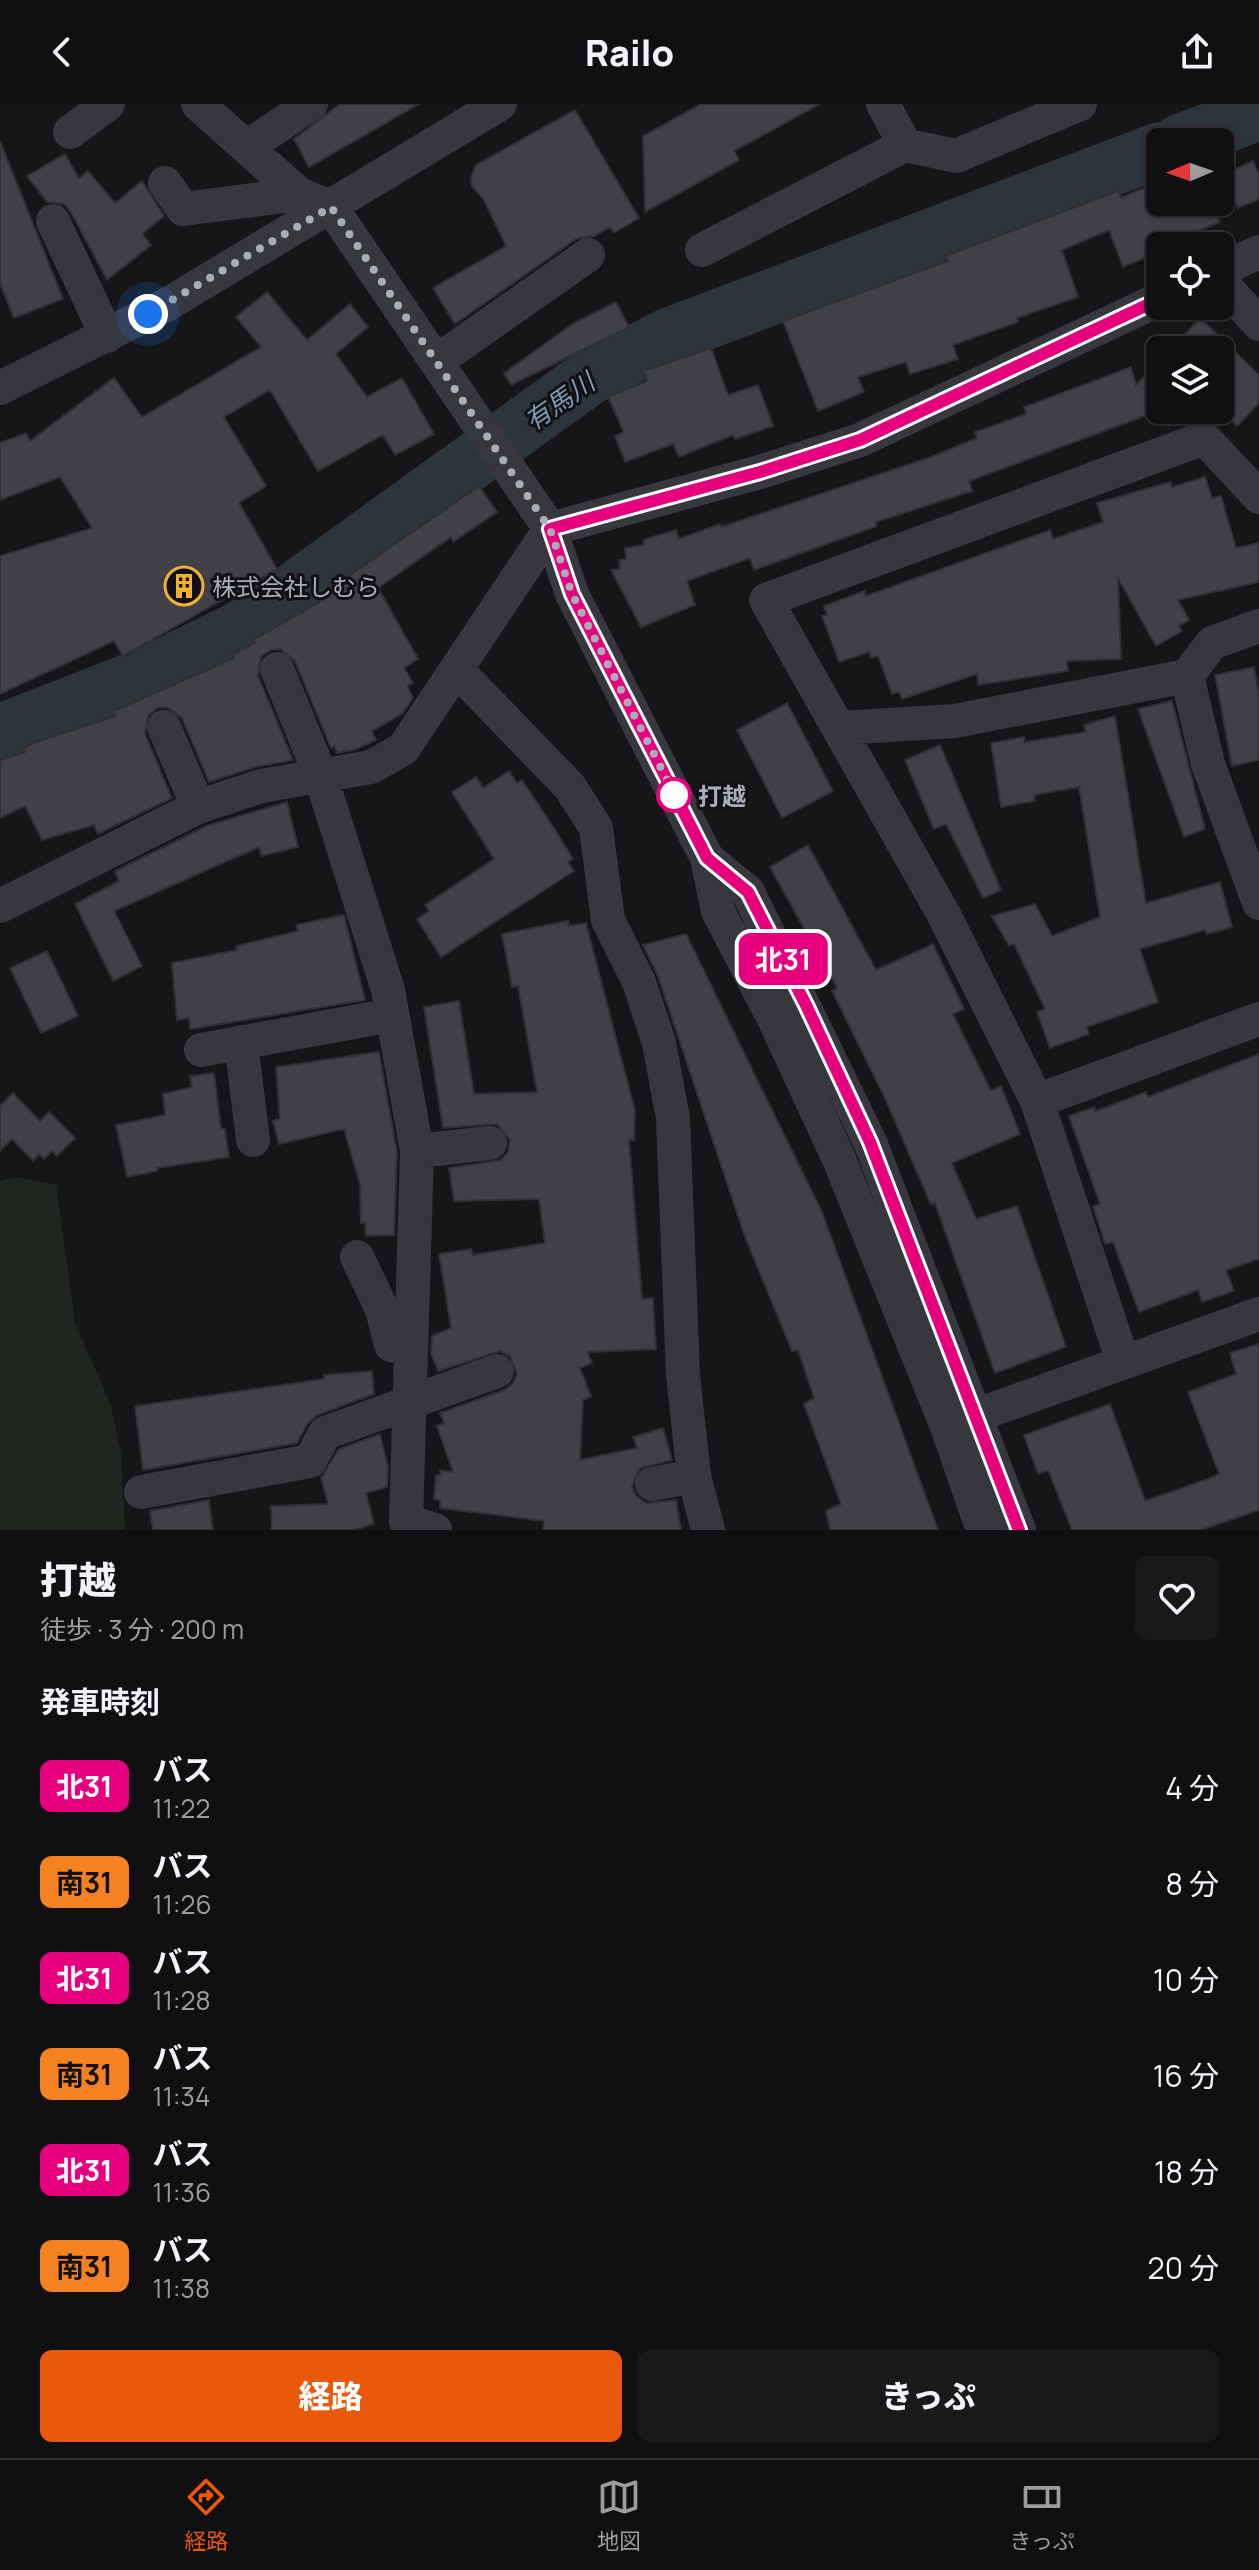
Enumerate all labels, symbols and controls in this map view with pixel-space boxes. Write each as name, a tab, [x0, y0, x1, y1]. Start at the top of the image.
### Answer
text: Railo	[585, 28, 674, 77]
icon: back	[40, 30, 84, 74]
icon: share	[1175, 30, 1219, 74]
north arrow	[1146, 128, 1234, 216]
map controls	[1146, 128, 1234, 424]
button: locate	[1146, 232, 1234, 320]
your location	[128, 294, 168, 334]
button: layers	[1146, 336, 1234, 424]
water label: 有馬川	[517, 362, 604, 438]
building icon: 株式会社しむら	[163, 565, 205, 607]
place label: 株式会社しむら	[212, 570, 380, 603]
marker: 打越	[657, 778, 691, 812]
place label: 打越	[698, 779, 746, 812]
line badge: 北31	[737, 933, 829, 985]
text: 北31	[755, 940, 811, 978]
text: 打越	[40, 1553, 116, 1605]
button: heart	[1135, 1556, 1219, 1640]
text: 徒歩 · 3 分 · 200 m	[40, 1611, 244, 1647]
text: 発車時刻	[40, 1681, 160, 1722]
text: バス	[153, 1749, 213, 1790]
text: 北31	[56, 1767, 113, 1805]
text: 4 分	[1165, 1767, 1219, 1808]
text: 11:22	[153, 1790, 210, 1826]
text: バス	[153, 1845, 213, 1886]
text: 南31	[56, 1863, 113, 1901]
text: 8 分	[1166, 1863, 1219, 1904]
text: 11:26	[153, 1886, 212, 1922]
text: バス	[153, 1941, 213, 1982]
text: 北31	[56, 1959, 113, 1997]
text: 10 分	[1153, 1959, 1219, 2000]
text: 11:28	[153, 1982, 211, 2018]
text: バス	[153, 2037, 213, 2078]
text: 南31	[56, 2055, 113, 2093]
text: 16 分	[1153, 2055, 1219, 2096]
text: 11:34	[153, 2078, 210, 2114]
text: バス	[153, 2133, 213, 2174]
text: 北31	[56, 2151, 113, 2189]
text: 18 分	[1154, 2151, 1219, 2192]
text: 11:36	[153, 2174, 211, 2210]
text: バス	[153, 2229, 213, 2270]
text: 南31	[56, 2247, 113, 2285]
text: 20 分	[1148, 2247, 1219, 2288]
text: 11:38	[153, 2270, 210, 2306]
button: 経路	[40, 2350, 622, 2442]
button: きっぷ	[638, 2350, 1219, 2442]
tab: 経路	[184, 2475, 228, 2556]
tab: 地図	[597, 2475, 641, 2556]
tab: きっぷ	[1010, 2475, 1075, 2556]

